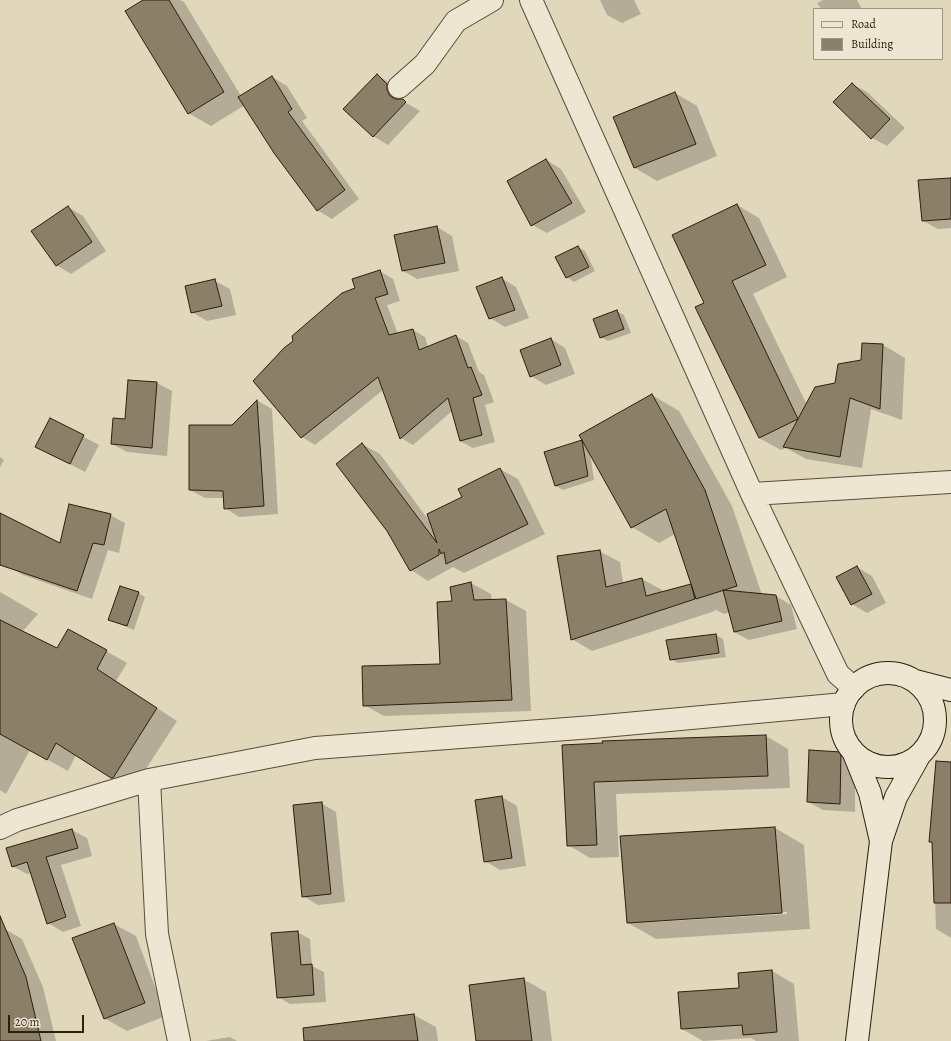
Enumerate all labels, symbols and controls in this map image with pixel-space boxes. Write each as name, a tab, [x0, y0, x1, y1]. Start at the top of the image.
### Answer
legend	[813, 8, 943, 60]
text: Road	[851, 16, 876, 32]
text: Building	[851, 36, 893, 52]
scale bar	[10, 1007, 86, 1033]
text: 20 m	[15, 1014, 39, 1030]

